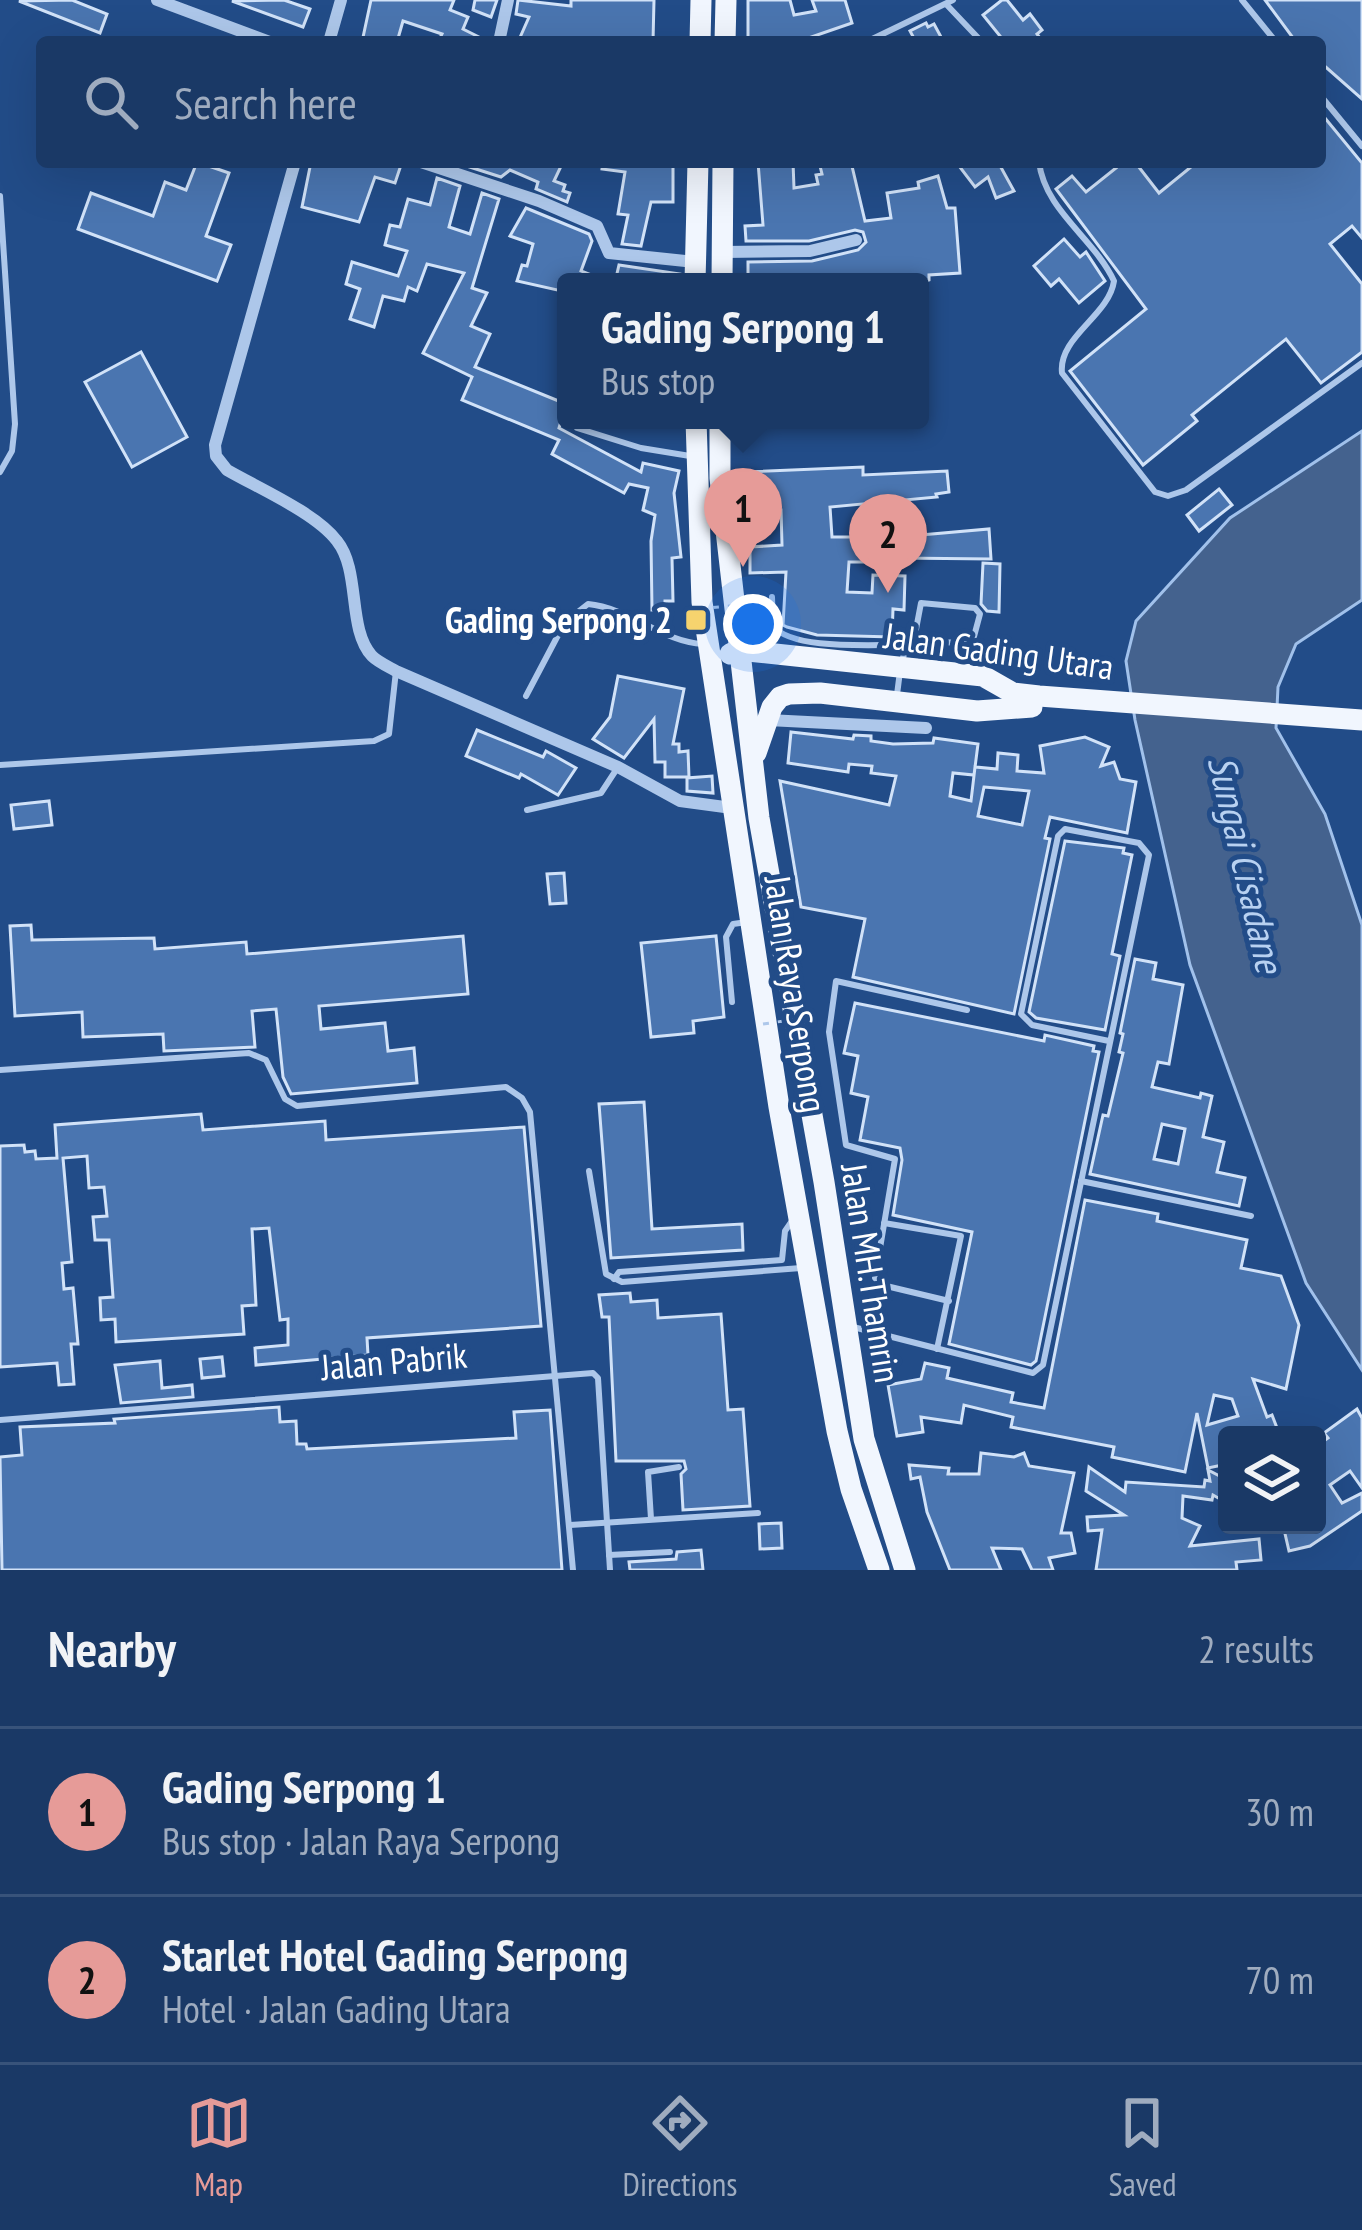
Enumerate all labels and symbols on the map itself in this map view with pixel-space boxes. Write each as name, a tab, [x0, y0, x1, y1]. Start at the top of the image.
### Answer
pin: 1	[704, 468, 782, 567]
pin: 2	[849, 494, 927, 593]
your location	[723, 594, 783, 654]
place label: Gading Serpong 2	[445, 596, 672, 643]
marker: Gading Serpong 2	[683, 607, 709, 633]
street label: Jalan Gading Utara	[880, 611, 1117, 690]
water label: Sungai Cisadane	[1197, 751, 1297, 980]
street label: Jalan Raya Serpong	[754, 871, 838, 1116]
street label: Jalan MH.Thamrin	[831, 1159, 912, 1386]
street label: Jalan Pabrik	[318, 1331, 469, 1390]

